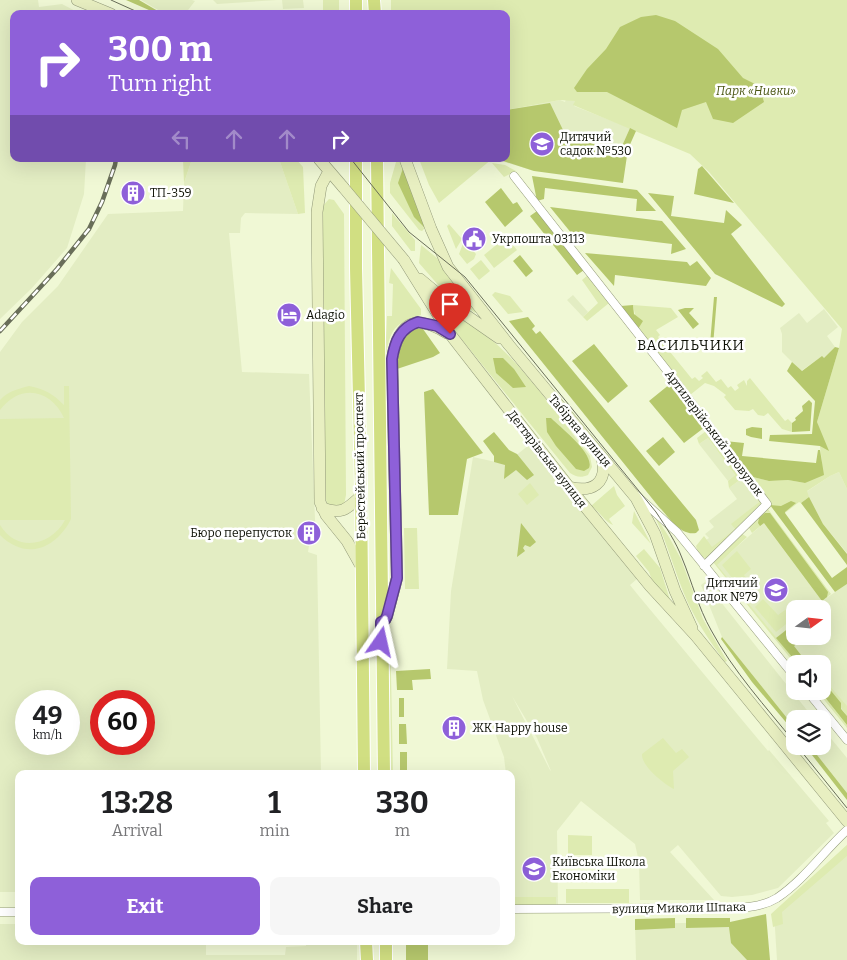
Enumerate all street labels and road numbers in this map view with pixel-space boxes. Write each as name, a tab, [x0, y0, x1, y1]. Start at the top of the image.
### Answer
street label: Артилерійський провулок	[662, 367, 766, 499]
street label: Табірна вулиця	[546, 392, 614, 470]
street label: Берестейський проспект	[352, 393, 368, 539]
street label: Дегтярівська вулиця	[505, 407, 590, 511]
street label: вулиця Миколи Шпака	[612, 900, 747, 916]

